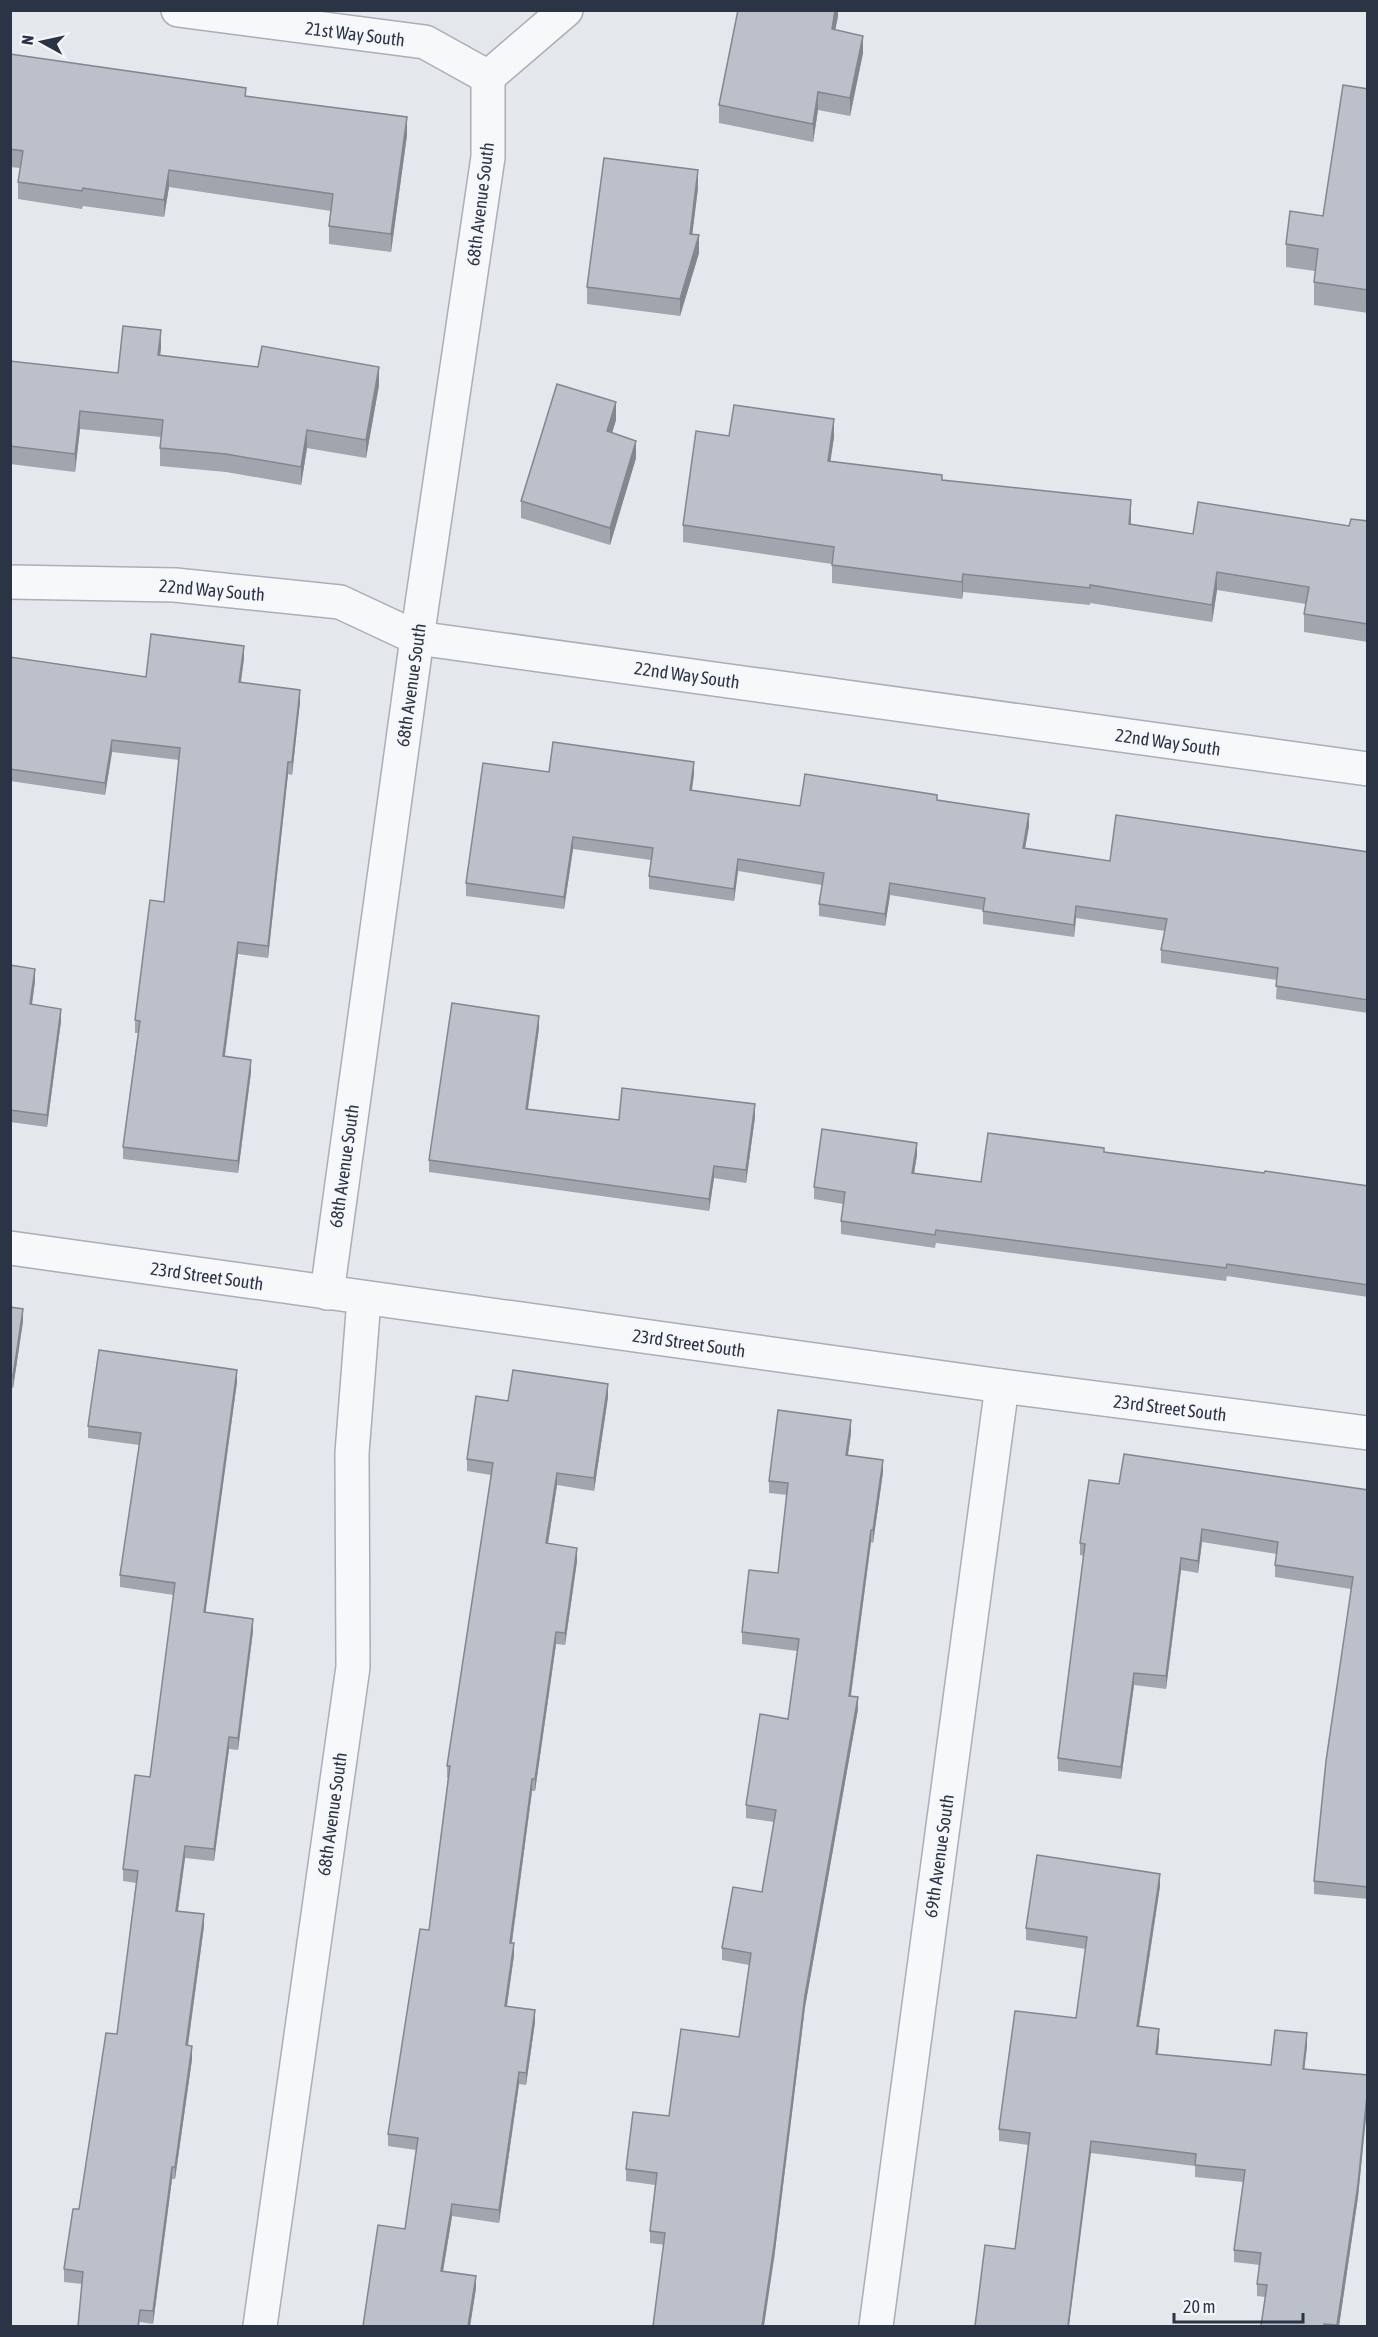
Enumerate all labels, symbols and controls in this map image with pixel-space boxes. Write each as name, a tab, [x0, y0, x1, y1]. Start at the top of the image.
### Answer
north arrow	[12, 12, 72, 72]
street label: 21st Way South	[304, 17, 406, 51]
text: N	[18, 34, 37, 46]
street label: 68th Avenue South	[462, 141, 498, 267]
street label: 22nd Way South	[158, 575, 266, 605]
street label: 68th Avenue South	[392, 622, 430, 748]
street label: 22nd Way South	[633, 657, 741, 693]
street label: 22nd Way South	[1114, 724, 1222, 760]
street label: 68th Avenue South	[325, 1103, 363, 1229]
street label: 23rd Street South	[149, 1258, 265, 1294]
street label: 23rd Street South	[631, 1325, 747, 1361]
street label: 23rd Street South	[1112, 1391, 1228, 1425]
street label: 68th Avenue South	[313, 1751, 351, 1877]
street label: 69th Avenue South	[920, 1793, 958, 1919]
scale bar	[1174, 2286, 1303, 2324]
text: 20 m	[1183, 2296, 1215, 2317]

